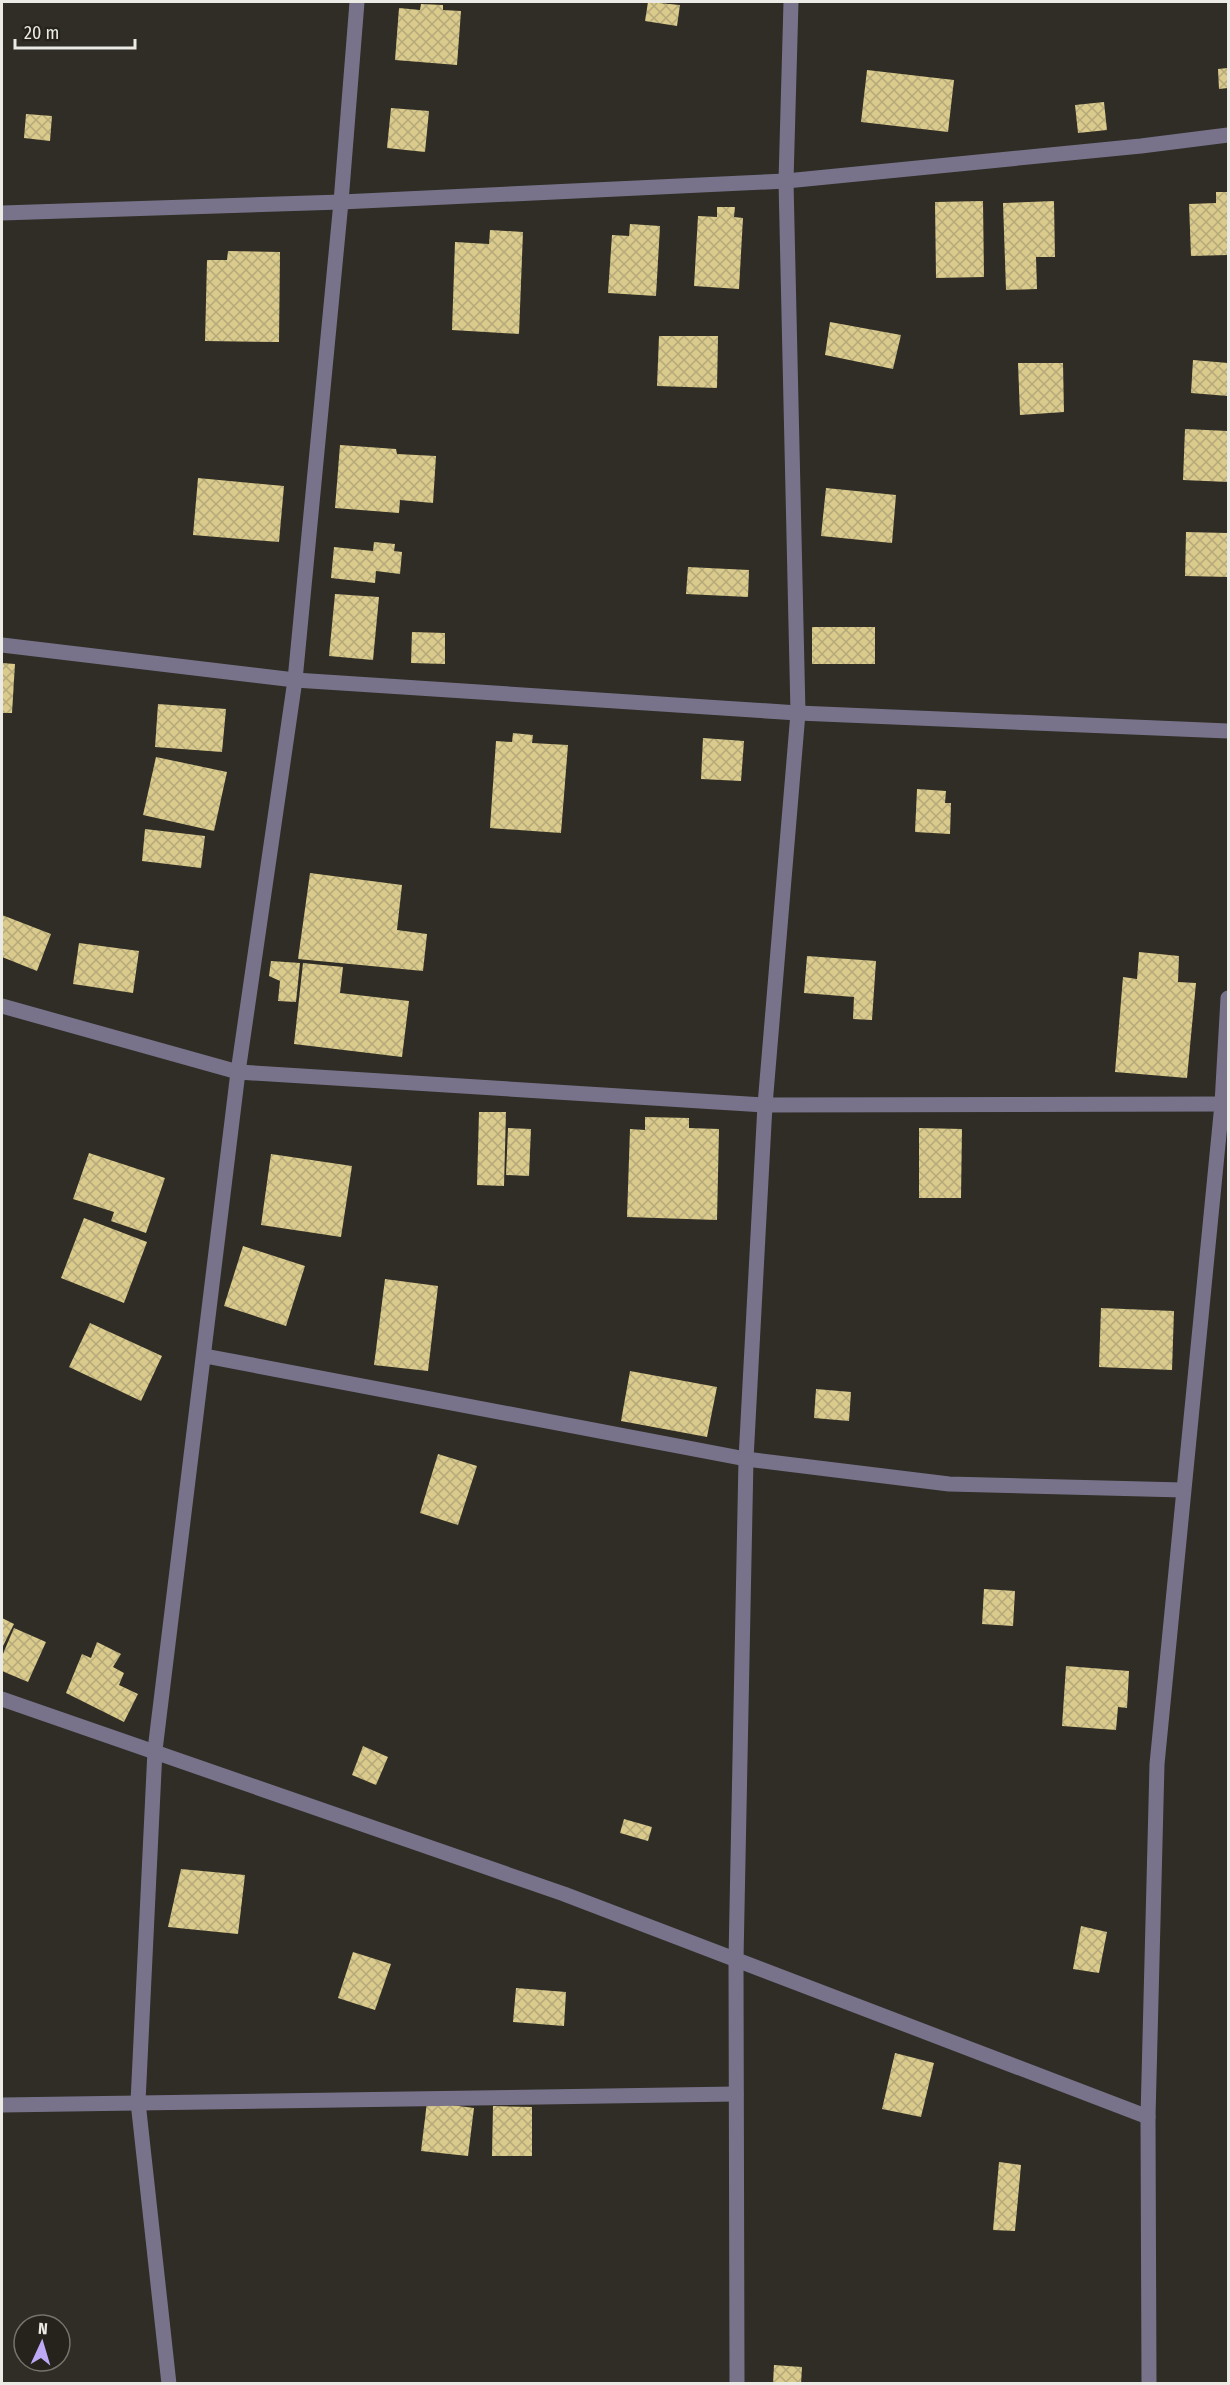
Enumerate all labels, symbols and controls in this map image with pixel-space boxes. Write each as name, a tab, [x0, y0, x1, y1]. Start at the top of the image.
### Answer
scale bar	[15, 12, 135, 50]
text: 20 m	[24, 22, 59, 44]
north arrow	[12, 2313, 72, 2373]
text: N	[38, 2319, 48, 2338]

